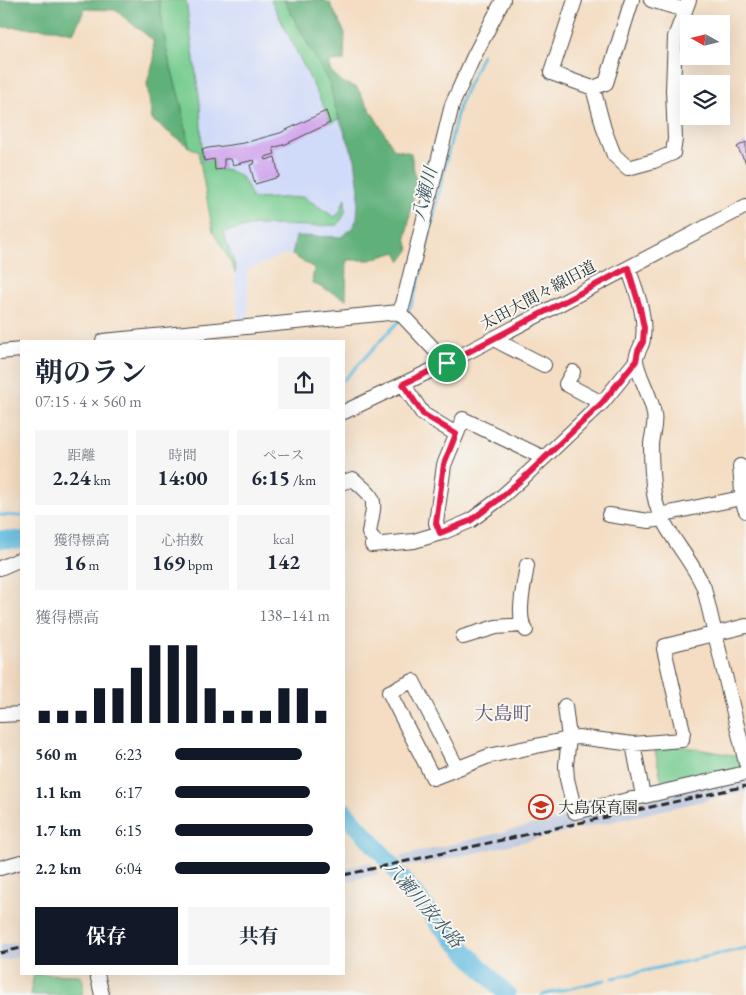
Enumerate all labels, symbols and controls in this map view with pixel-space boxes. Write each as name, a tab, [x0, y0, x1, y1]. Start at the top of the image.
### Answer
north arrow	[680, 15, 730, 65]
map controls	[680, 15, 730, 125]
button: layers	[680, 75, 730, 125]
water label: 八瀬川	[406, 163, 442, 223]
street label: 太田大間々線旧道	[477, 256, 599, 334]
pin	[426, 342, 468, 384]
icon: arrive	[433, 349, 461, 377]
text: 朝のラン	[35, 354, 147, 390]
button: share	[278, 357, 330, 409]
text: 07:15 · 4 × 560 m	[35, 391, 142, 412]
text: 距離	[68, 446, 96, 464]
text: 時間	[169, 446, 197, 464]
text: ペース	[263, 446, 304, 464]
text: 2.24	[52, 464, 91, 491]
text: 14:00	[157, 464, 208, 491]
text: 6:15	[251, 464, 290, 491]
text: km	[91, 471, 111, 489]
text: /km	[290, 471, 316, 489]
text: kcal	[273, 530, 294, 548]
text: 獲得標高	[54, 531, 110, 549]
text: 心拍数	[162, 531, 204, 549]
text: 142	[267, 548, 300, 575]
text: 16	[64, 549, 86, 576]
text: 169	[152, 549, 185, 576]
text: m	[86, 556, 99, 574]
text: bpm	[185, 556, 213, 574]
text: 138–141 m	[259, 605, 330, 626]
text: 獲得標高	[35, 607, 99, 628]
district label: 大島町	[474, 701, 532, 726]
text: 560 m	[35, 744, 77, 765]
text: 6:23	[115, 744, 142, 765]
text: 1.1 km	[35, 782, 81, 803]
text: 6:17	[115, 782, 142, 803]
school or university icon: 大島保育園	[528, 794, 554, 820]
place label: 大島保育園	[558, 797, 638, 818]
text: 1.7 km	[35, 820, 81, 841]
text: 6:15	[115, 820, 142, 841]
water label: 八瀬川放水路	[380, 856, 469, 954]
text: 2.2 km	[35, 858, 81, 879]
text: 6:04	[115, 858, 142, 879]
button: 保存	[35, 907, 178, 965]
button: 共有	[188, 907, 330, 965]

